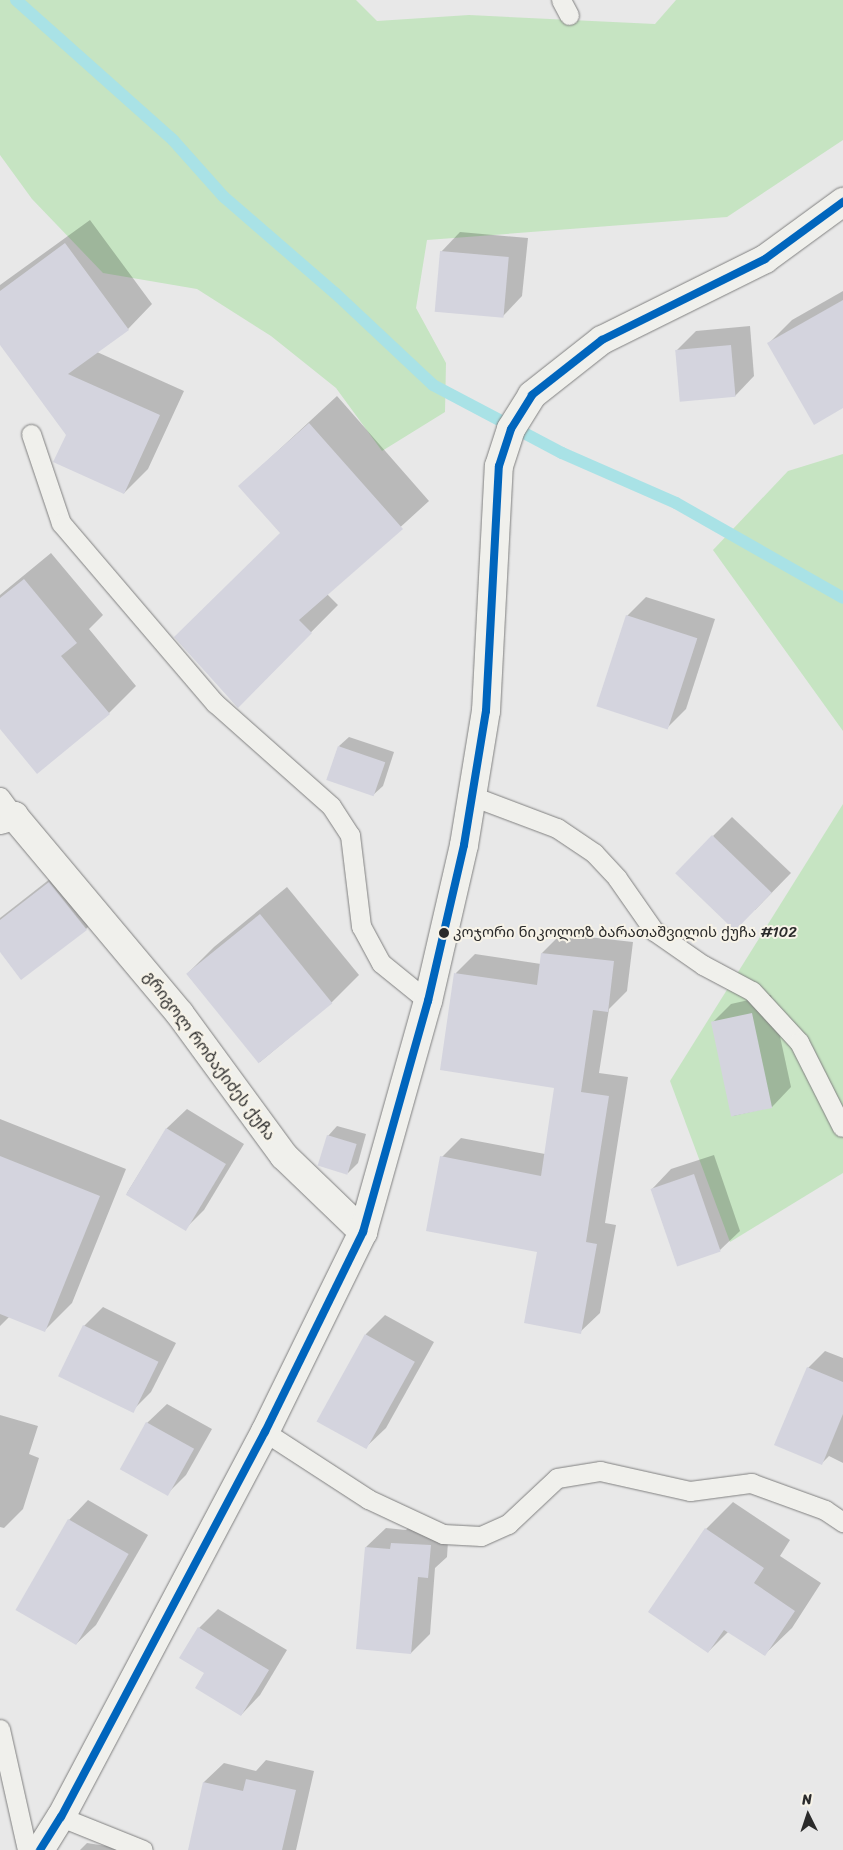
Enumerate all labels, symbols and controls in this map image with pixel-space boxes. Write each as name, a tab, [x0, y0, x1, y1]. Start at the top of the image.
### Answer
place label: კოჯორი ნიკოლოზ ბარათაშვილის ქუჩა #102	[453, 924, 797, 942]
marker: კოჯორი ნიკოლოზ ბარათაშვილის ქუჩა #102	[439, 928, 449, 938]
street label: გრიგოლ რობაქიძეს ქუჩა	[139, 968, 279, 1144]
text: N	[801, 1787, 813, 1812]
north arrow	[783, 1790, 833, 1840]

